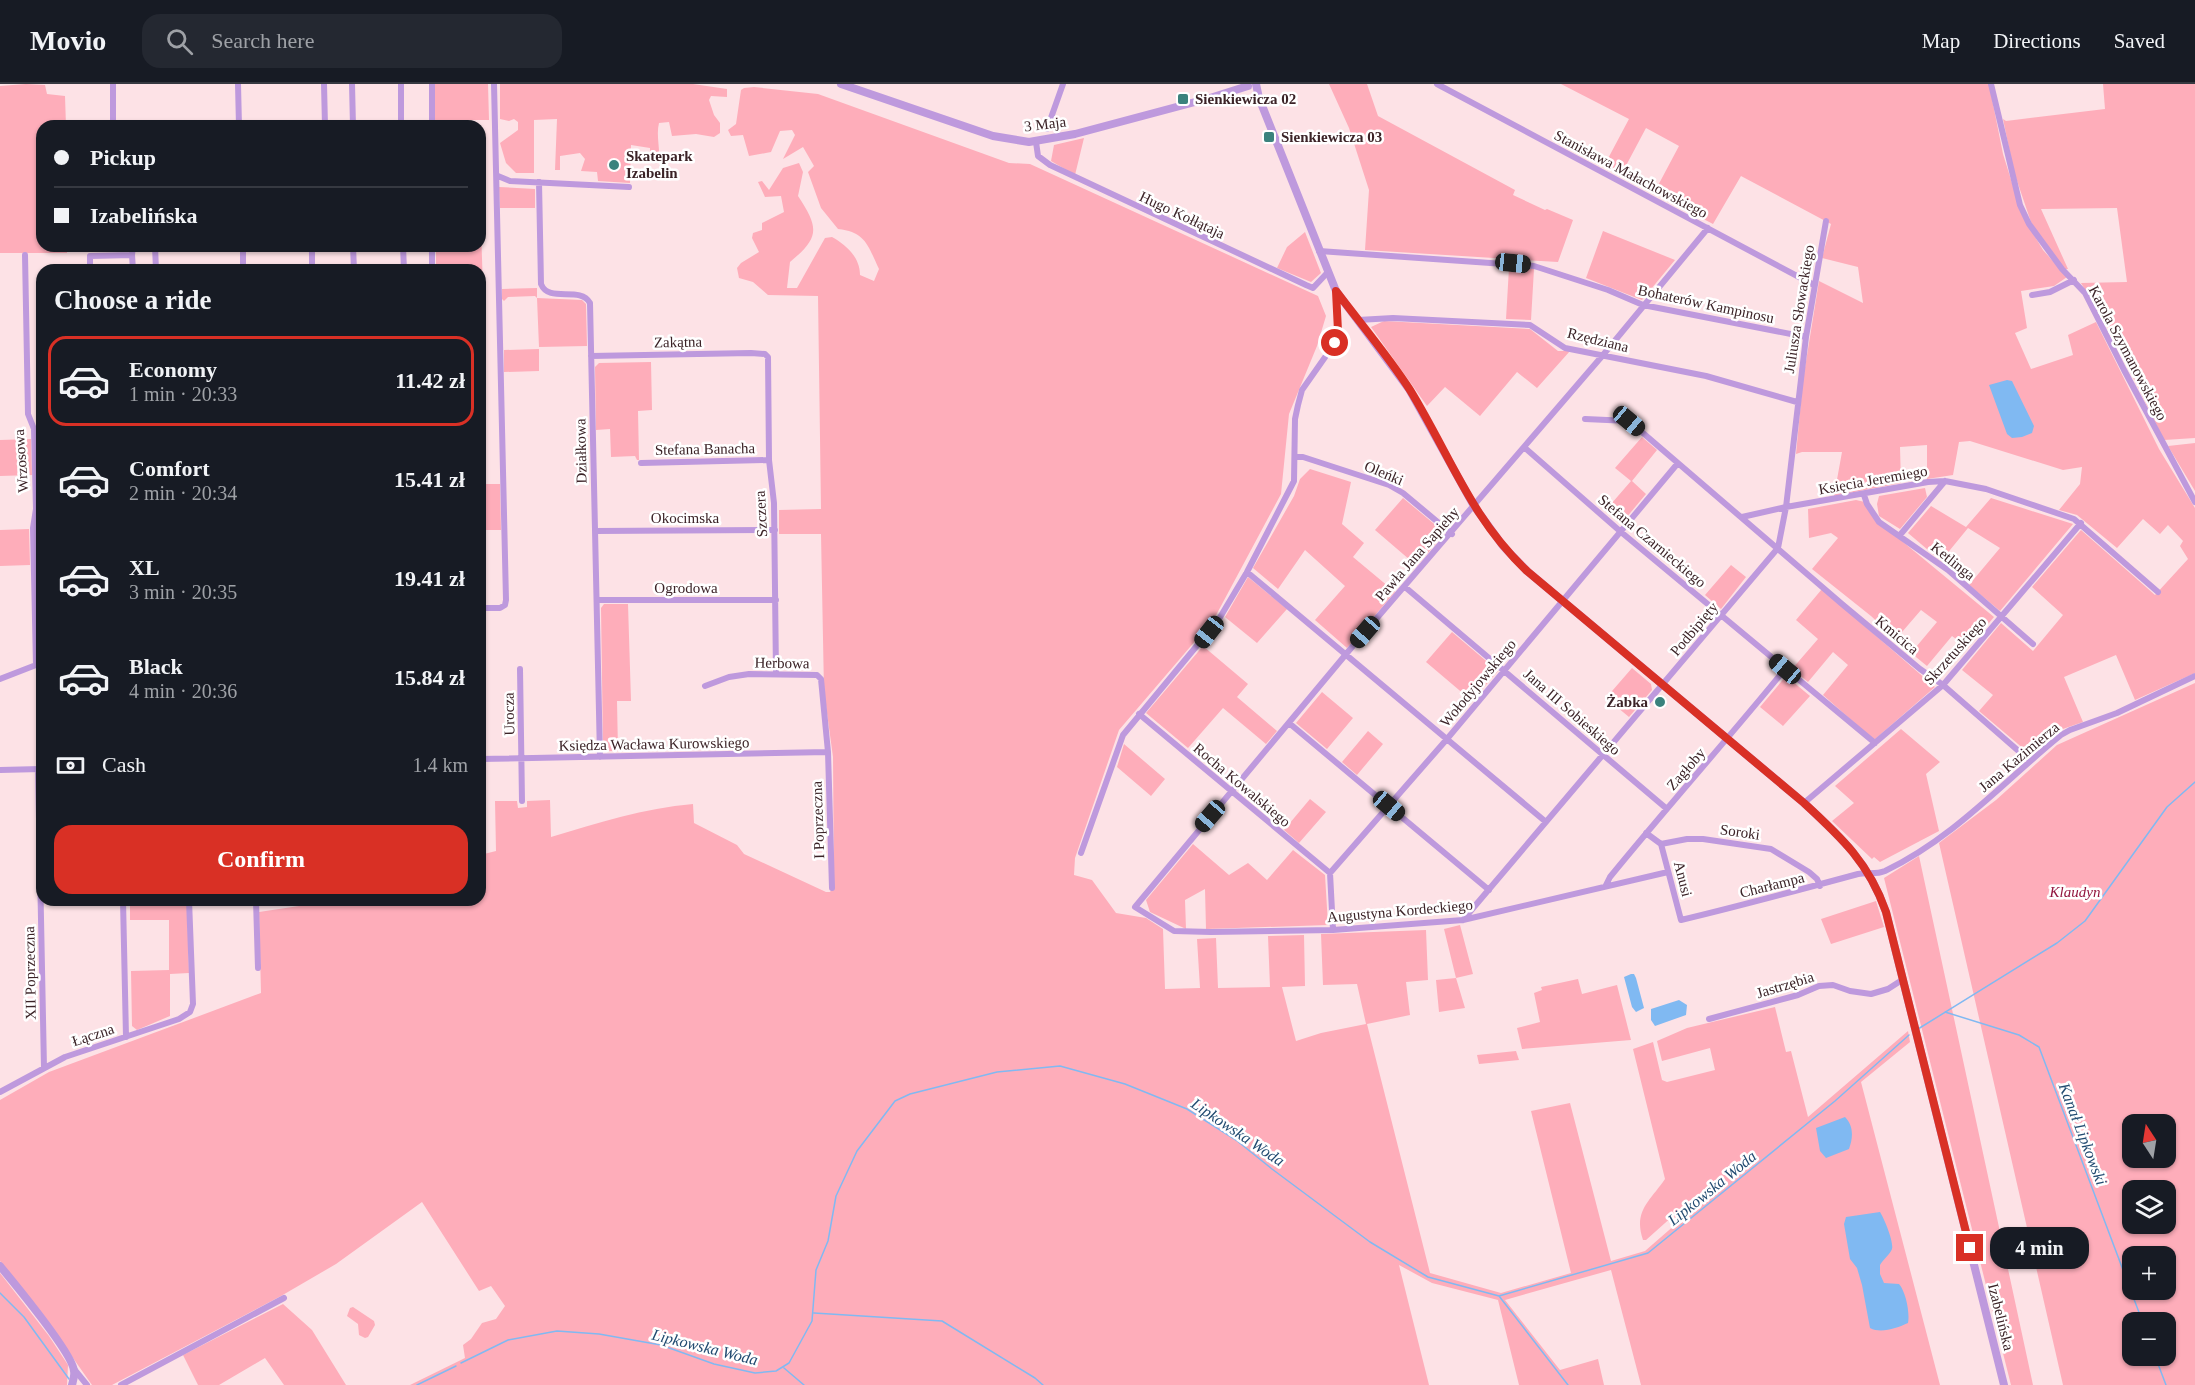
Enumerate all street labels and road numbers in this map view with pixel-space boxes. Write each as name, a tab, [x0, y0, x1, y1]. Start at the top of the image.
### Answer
street label: 3 Maja	[1023, 113, 1067, 135]
street label: Stanisława Małachowskiego	[1552, 127, 1710, 221]
street label: Hugo Kołłątaja	[1137, 188, 1227, 242]
street label: Juliusza Słowackiego	[1781, 244, 1817, 374]
street label: Bohaterów Kampinosu	[1636, 282, 1776, 326]
street label: Karola Szymanowskiego	[2086, 283, 2170, 423]
street label: Rzędziana	[1566, 325, 1631, 355]
street label: Zakątna	[654, 334, 703, 350]
street label: Działkowa	[572, 418, 590, 484]
street label: Wrzosowa	[11, 428, 31, 493]
street label: Stefana Banacha	[655, 440, 756, 458]
street label: Oleńki	[1362, 458, 1406, 488]
street label: Księcia Jeremiego	[1817, 463, 1929, 497]
street label: Szczera	[752, 490, 770, 538]
street label: Stefana Czarnieckiego	[1595, 491, 1709, 591]
street label: Pawła Jana Sapiehy	[1372, 503, 1462, 604]
street label: Okocimska	[651, 510, 719, 526]
street label: Ketlinga	[1928, 539, 1978, 584]
street label: Ogrodowa	[654, 580, 718, 596]
street label: Podbipięty	[1667, 599, 1721, 659]
street label: Kmicica	[1872, 613, 1922, 658]
street label: Skrzetuskiego	[1921, 614, 1989, 688]
street label: Wołodyjowskiego	[1437, 636, 1519, 730]
street label: Herbowa	[754, 655, 810, 671]
street label: Jana III Sobieskiego	[1521, 666, 1623, 758]
street label: Urocza	[501, 692, 517, 736]
street label: Jana Kazimierza	[1976, 719, 2063, 795]
street label: Księdza Wacława Kurowskiego	[558, 734, 750, 754]
street label: Rocha Kowalskiego	[1190, 740, 1294, 830]
street label: Zagłoby	[1664, 745, 1709, 793]
street label: I Poprzeczna	[809, 780, 827, 859]
street label: Soroki	[1719, 821, 1761, 843]
street label: Anusi	[1671, 860, 1695, 898]
street label: Charłampa	[1738, 869, 1806, 901]
street label: Augustyna Kordeckiego	[1326, 897, 1474, 925]
street label: XII Poprzeczna	[21, 926, 39, 1020]
street label: Jastrzębia	[1754, 969, 1816, 1001]
street label: Łączna	[70, 1021, 116, 1049]
street label: Izabelińska	[1985, 1282, 2017, 1352]

